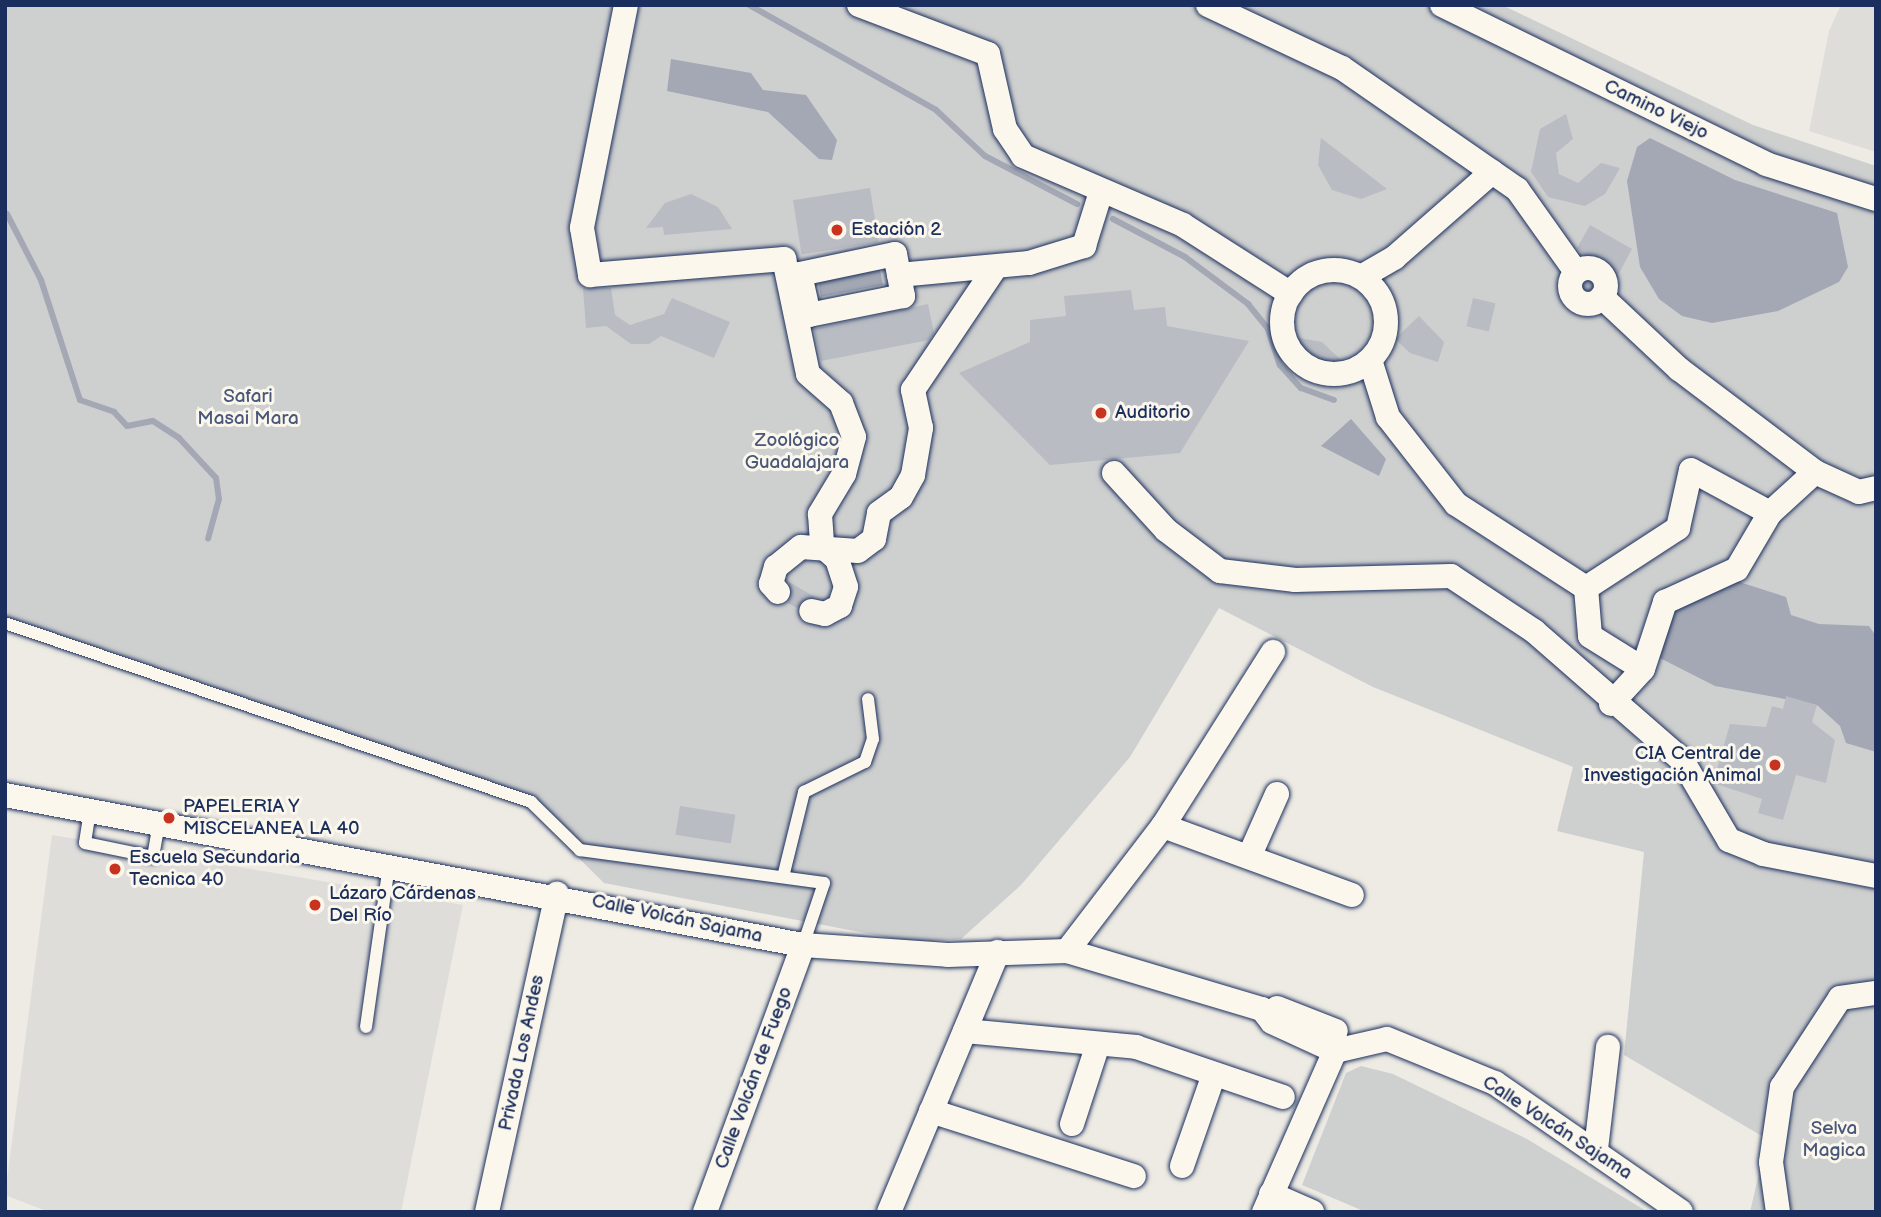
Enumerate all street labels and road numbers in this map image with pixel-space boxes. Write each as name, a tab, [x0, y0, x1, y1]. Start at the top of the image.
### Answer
street label: Camino Viejo	[1600, 75, 1712, 145]
street label: Calle Volcán Sajama	[589, 890, 765, 948]
street label: Privada Los Andes	[494, 973, 550, 1133]
street label: Calle Volcán de Fuego	[710, 983, 798, 1173]
street label: Calle Volcán Sajama	[1477, 1071, 1637, 1185]

